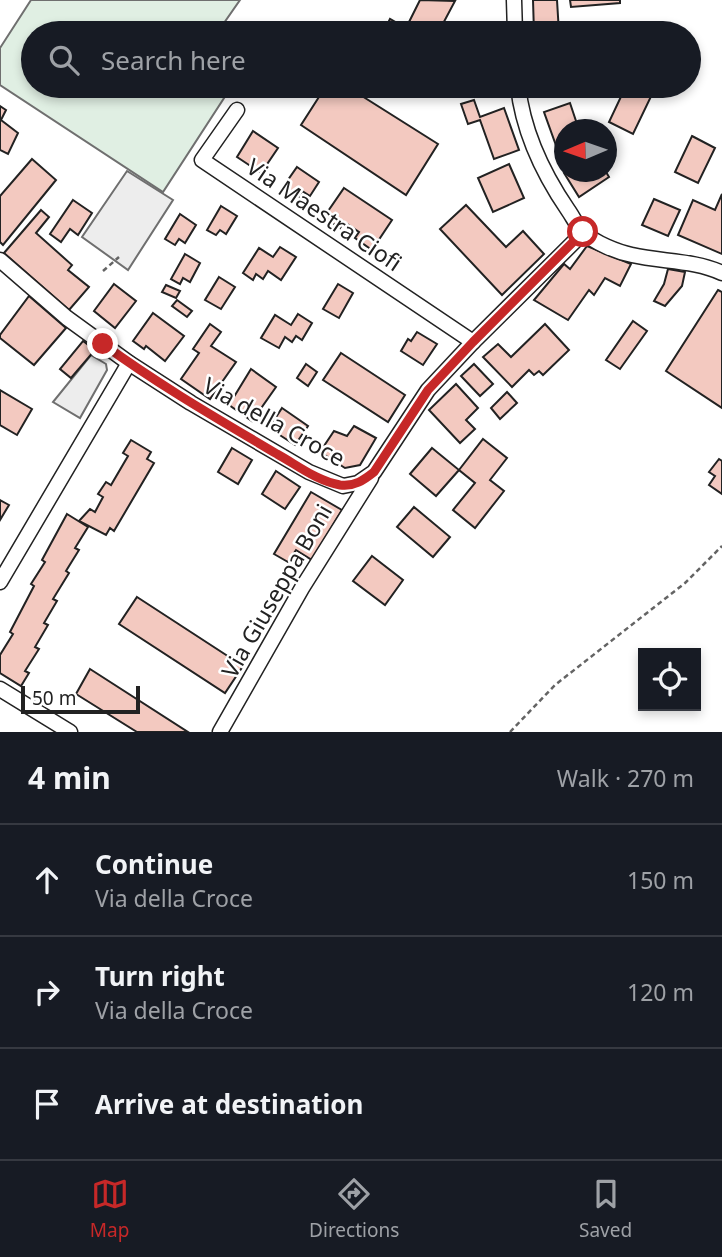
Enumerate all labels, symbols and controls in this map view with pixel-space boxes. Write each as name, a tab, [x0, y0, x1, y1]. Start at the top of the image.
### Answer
search box	[21, 21, 701, 98]
icon: search	[45, 41, 83, 79]
text: Search here	[101, 42, 246, 78]
north arrow	[554, 119, 617, 182]
street label: Via Maestra Ciofi	[241, 150, 408, 278]
route start	[567, 216, 598, 247]
route end	[87, 328, 118, 359]
street label: Via della Croce	[198, 369, 351, 473]
street label: Via Giuseppa Boni	[213, 498, 339, 683]
map controls	[638, 648, 701, 711]
button: locate	[638, 648, 701, 711]
scale bar	[21, 683, 140, 715]
text: 50 m	[32, 685, 76, 711]
text: 4 min	[28, 757, 111, 798]
text: Walk · 270 m	[557, 762, 694, 794]
text: Continue	[95, 846, 213, 882]
icon: ahead	[28, 861, 66, 899]
text: 150 m	[627, 864, 694, 896]
text: Via della Croce	[95, 882, 253, 914]
text: Turn right	[95, 958, 225, 994]
icon: right	[28, 973, 66, 1011]
text: 120 m	[627, 976, 694, 1008]
text: Via della Croce	[95, 994, 253, 1026]
icon: arrive	[28, 1085, 66, 1123]
text: Arrive at destination	[95, 1086, 364, 1122]
tab: Map	[90, 1175, 129, 1243]
tab: Directions	[309, 1175, 399, 1243]
tab: Saved	[579, 1175, 632, 1243]

